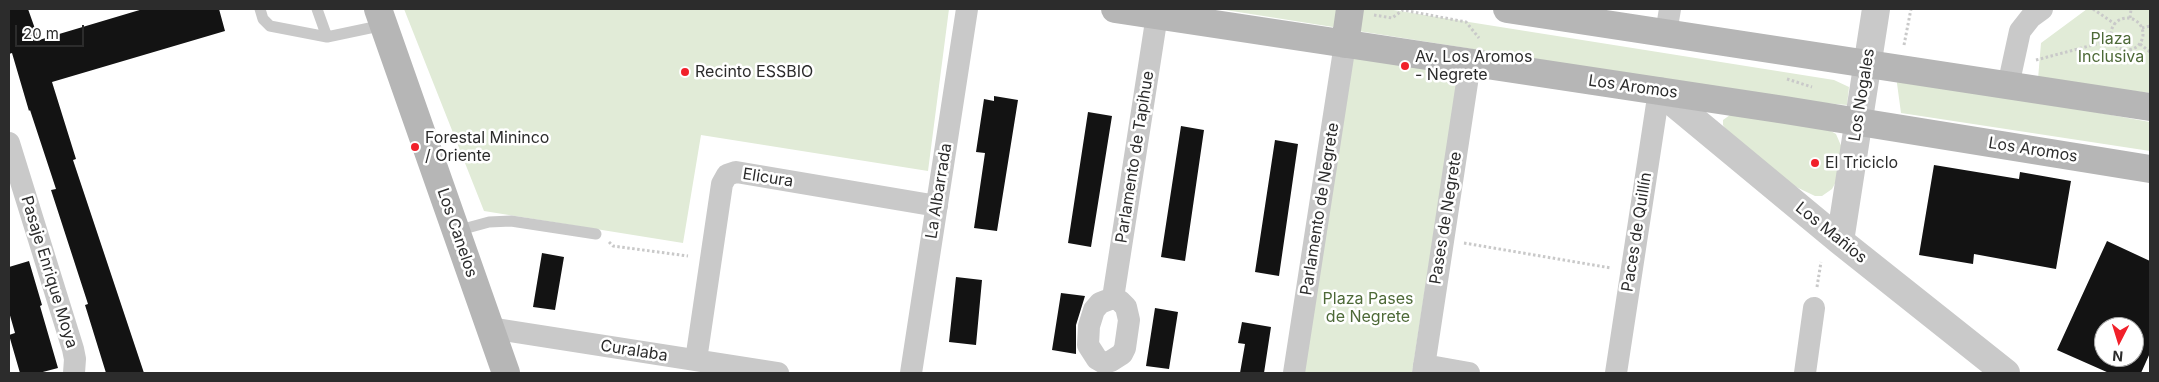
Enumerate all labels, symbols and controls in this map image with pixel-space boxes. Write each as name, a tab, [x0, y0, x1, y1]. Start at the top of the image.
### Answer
scale bar	[18, 15, 86, 47]
text: 20 m	[23, 24, 59, 43]
park label: Plaza Inclusiva	[2078, 29, 2144, 67]
place label: Av. Los Aromos - Negrete	[1415, 47, 1532, 85]
street label: Los Nogales	[1845, 47, 1879, 143]
marker: Av. Los Aromos - Negrete	[1399, 60, 1411, 72]
place label: Recinto ESSBIO	[695, 62, 813, 82]
marker: Recinto ESSBIO	[679, 66, 691, 78]
street label: Parlamento de Tapihue	[1112, 70, 1158, 244]
street label: Los Aromos	[1587, 71, 1679, 103]
street label: Parlamento de Negrete	[1297, 121, 1343, 297]
place label: Forestal Mininco / Oriente	[425, 128, 549, 166]
street label: Los Aromos	[1987, 133, 2079, 167]
marker: Forestal Mininco / Oriente	[409, 141, 421, 153]
street label: La Albarrada	[922, 142, 956, 240]
street label: Pases de Negrete	[1426, 150, 1466, 286]
place label: El Triciclo	[1825, 153, 1898, 173]
marker: El Triciclo	[1809, 157, 1821, 169]
street label: Elicura	[741, 165, 795, 191]
street label: Paces de Quillín	[1618, 171, 1656, 293]
street label: Los Canelos	[433, 186, 481, 280]
street label: Pasaje Enrique Moya	[17, 194, 81, 350]
street label: Los Mañíos	[1791, 198, 1871, 268]
park label: Plaza Pases de Negrete	[1323, 289, 1413, 327]
north arrow	[2094, 317, 2144, 367]
street label: Curalaba	[599, 336, 669, 366]
text: N	[2112, 348, 2124, 365]

